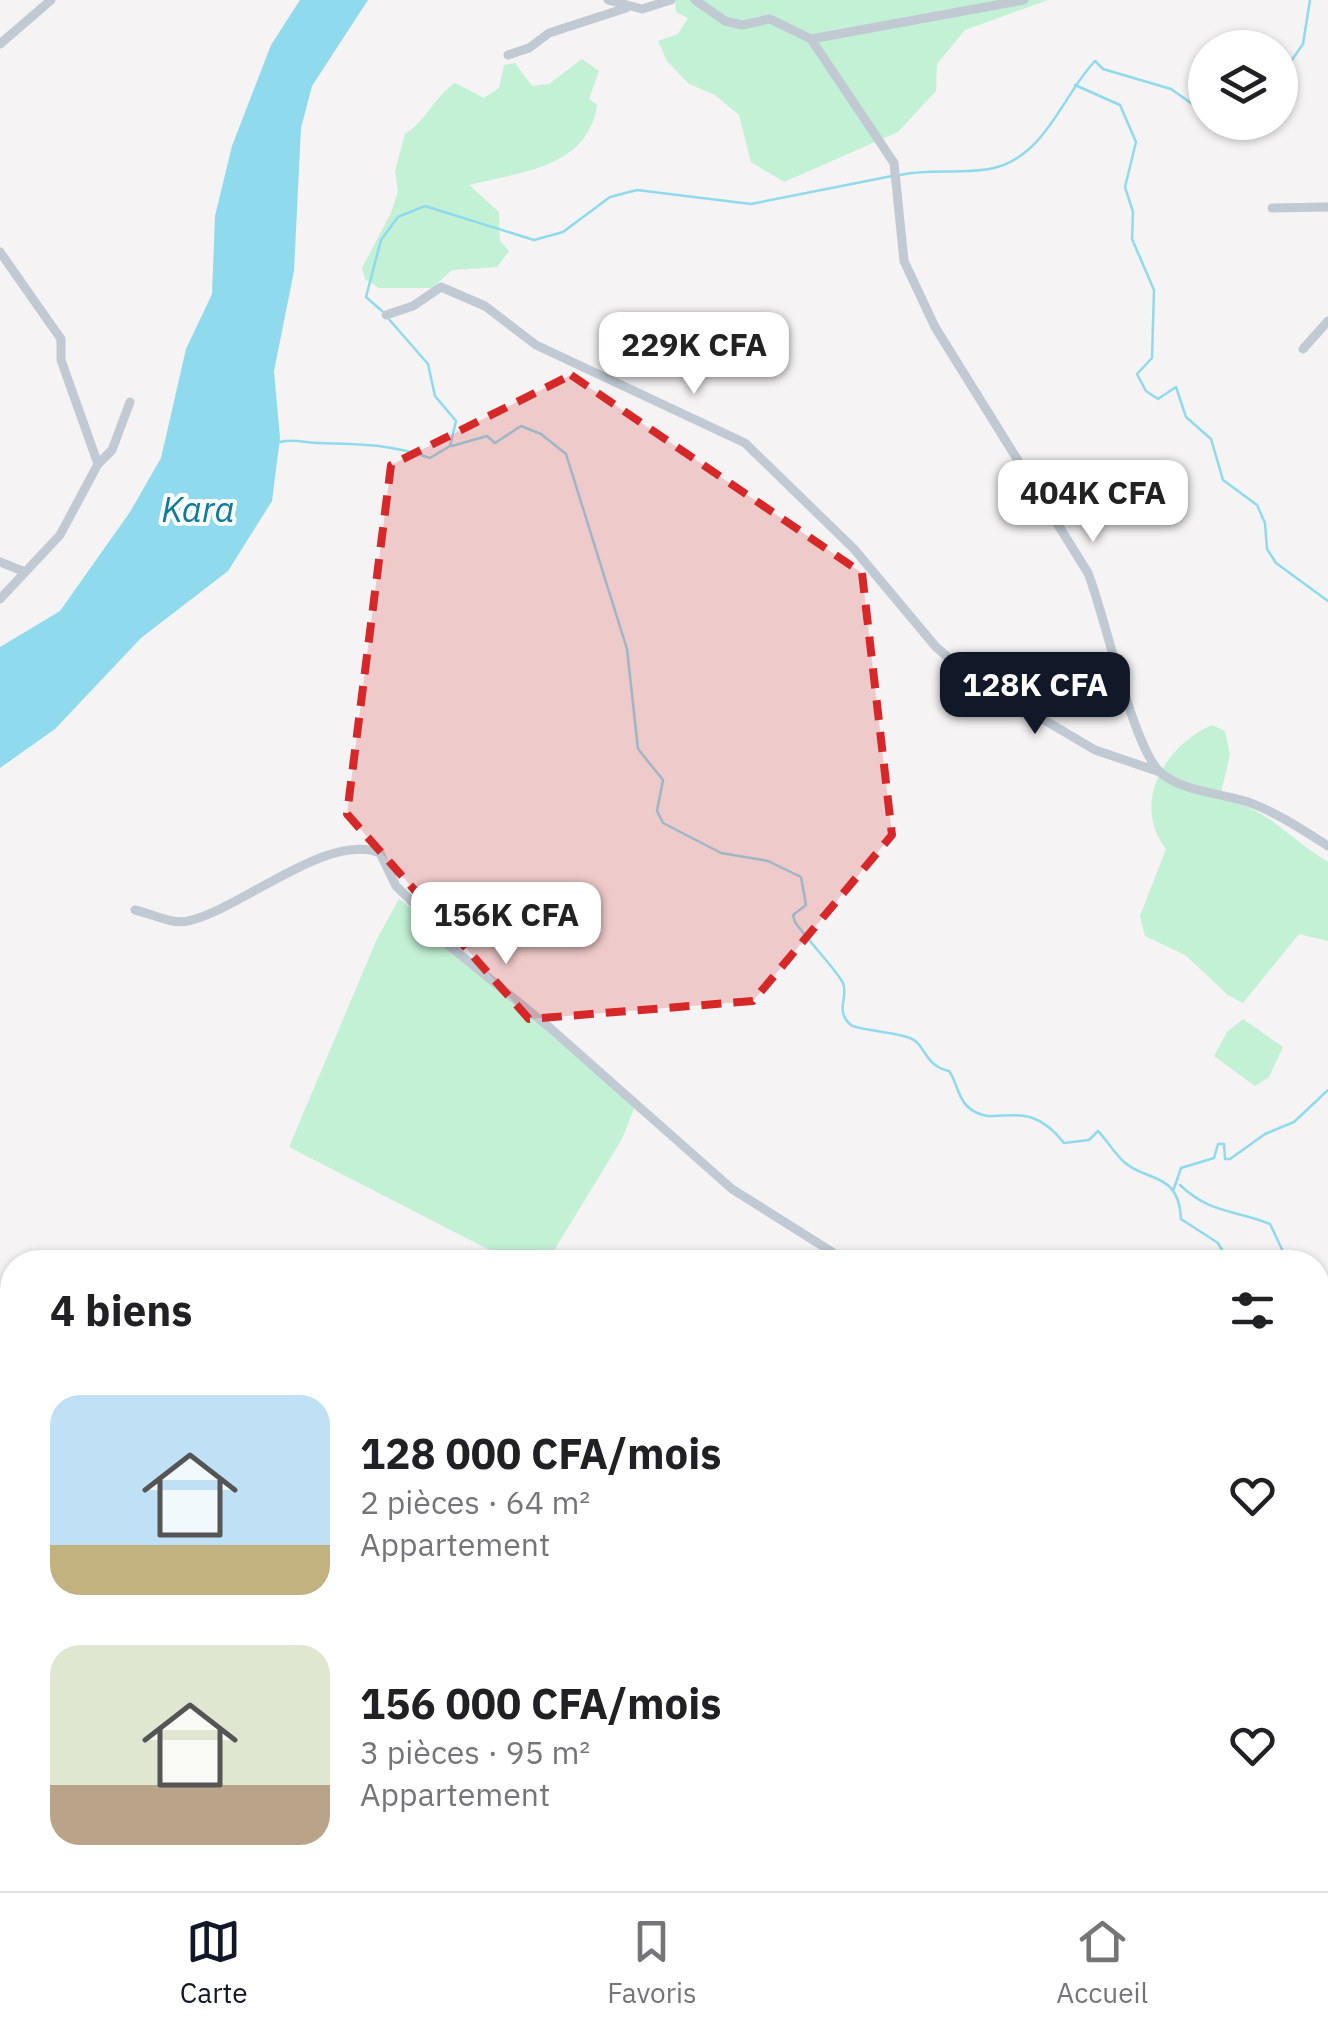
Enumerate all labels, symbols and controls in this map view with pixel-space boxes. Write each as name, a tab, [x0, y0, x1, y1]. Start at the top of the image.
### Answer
map controls	[1188, 30, 1298, 140]
button: layers	[1188, 30, 1298, 140]
pin: 229K CFA	[591, 312, 797, 397]
text: 229K CFA	[621, 323, 767, 365]
pin: 404K CFA	[990, 460, 1196, 545]
text: 404K CFA	[1020, 471, 1166, 513]
water label: Kara	[161, 486, 235, 532]
pin: 128K CFA	[932, 652, 1138, 737]
text: 128K CFA	[962, 663, 1108, 705]
pin: 156K CFA	[403, 882, 609, 967]
text: 156K CFA	[433, 893, 579, 935]
text: 4 biens	[50, 1283, 192, 1338]
icon: filters	[1225, 1283, 1280, 1338]
text: 128 000 CFA/mois	[360, 1426, 721, 1481]
icon: home	[130, 1435, 250, 1555]
icon: heart	[1225, 1468, 1280, 1523]
text: 2 pièces · 64 m²	[360, 1481, 590, 1523]
text: Appartement	[360, 1523, 550, 1565]
text: 156 000 CFA/mois	[360, 1676, 721, 1731]
icon: home	[130, 1685, 250, 1805]
icon: heart	[1225, 1718, 1280, 1773]
text: 3 pièces · 95 m²	[360, 1731, 590, 1773]
text: Appartement	[360, 1773, 550, 1815]
tab: Carte	[180, 1914, 248, 2011]
tab: Favoris	[607, 1914, 697, 2011]
tab: Accueil	[1056, 1914, 1148, 2011]

